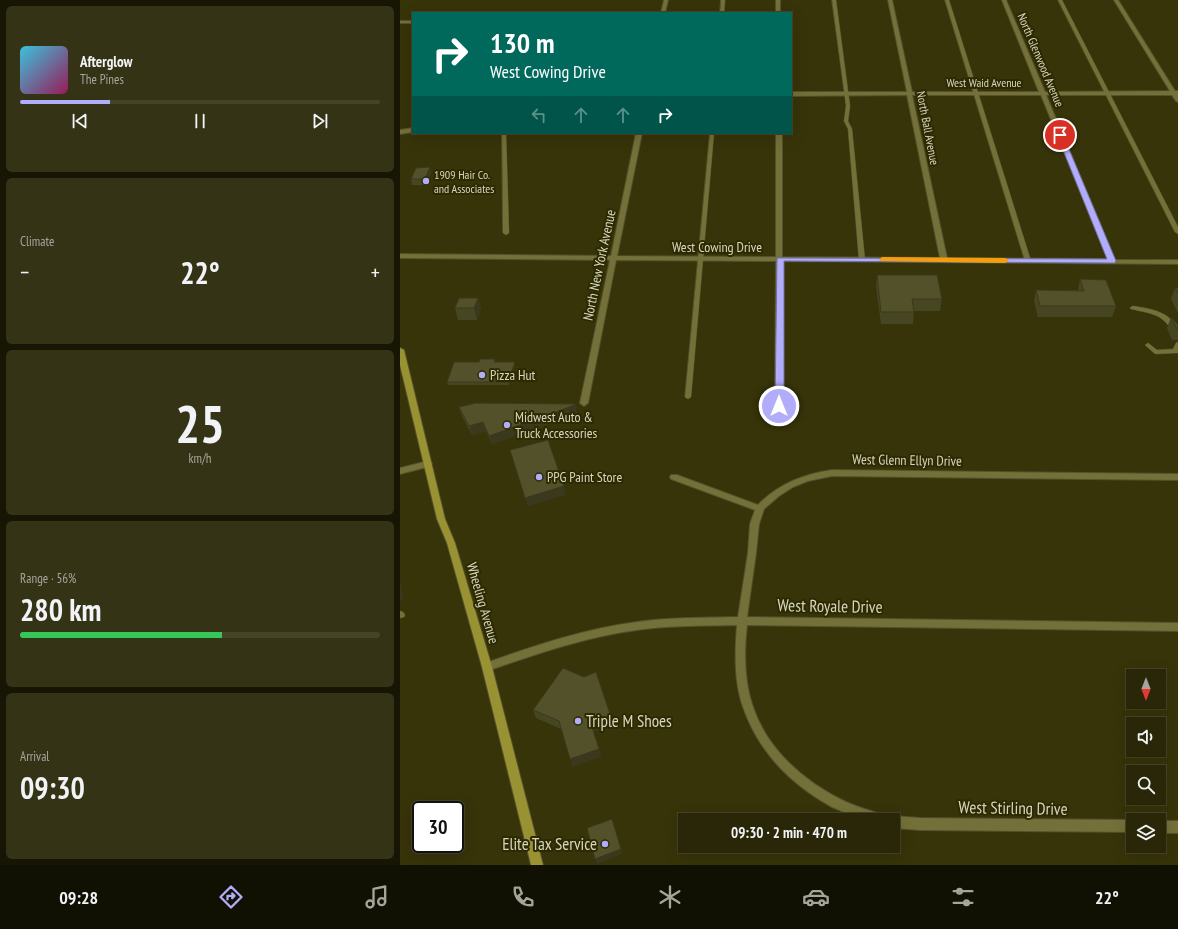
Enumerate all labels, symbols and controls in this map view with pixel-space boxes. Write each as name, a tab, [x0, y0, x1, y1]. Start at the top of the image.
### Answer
street label: North Glenwood Avenue	[1014, 11, 1068, 109]
text: 130 m	[490, 24, 554, 61]
icon: right	[424, 28, 476, 80]
text: Afterglow	[80, 52, 132, 71]
text: West Cowing Drive	[490, 60, 606, 83]
text: The Pines	[80, 71, 124, 88]
street label: West Waid Avenue	[946, 75, 1022, 90]
street label: North Ball Avenue	[913, 90, 943, 166]
icon: left	[528, 104, 550, 126]
icon: ahead	[570, 104, 592, 126]
icon: ahead	[612, 104, 634, 126]
icon: right	[654, 104, 676, 126]
icon: previous	[69, 110, 91, 132]
icon: pause	[189, 110, 211, 132]
icon: next	[309, 110, 331, 132]
pin	[1043, 118, 1077, 152]
icon: arrive	[1049, 124, 1071, 146]
place label: 1909 Hair Co. and Associates	[434, 167, 494, 196]
marker: 1909 Hair Co. and Associates	[421, 176, 431, 186]
street label: North New York Avenue	[578, 208, 620, 322]
text: Climate	[20, 233, 54, 250]
street label: West Cowing Drive	[672, 238, 762, 256]
text: 22°	[180, 253, 220, 292]
text: −	[20, 258, 29, 286]
text: +	[371, 258, 380, 286]
place label: Pizza Hut	[490, 366, 536, 384]
marker: Pizza Hut	[477, 370, 487, 380]
position arrow	[758, 385, 800, 427]
text: 25	[175, 390, 225, 457]
place label: Midwest Auto & Truck Accessories	[515, 408, 598, 442]
marker: Midwest Auto & Truck Accessories	[502, 420, 512, 430]
text: km/h	[188, 450, 212, 467]
street label: West Glenn Ellyn Drive	[852, 450, 962, 470]
place label: PPG Paint Store	[547, 468, 622, 486]
marker: PPG Paint Store	[534, 472, 544, 482]
street label: Wheeling Avenue	[463, 560, 503, 646]
text: Range · 56%	[20, 570, 76, 587]
text: 280 km	[20, 590, 101, 629]
street label: West Royale Drive	[777, 594, 883, 618]
north arrow	[1126, 669, 1166, 709]
map controls	[1126, 669, 1166, 853]
place label: Triple M Shoes	[586, 710, 672, 732]
marker: Triple M Shoes	[573, 716, 583, 726]
button: sound	[1126, 717, 1166, 757]
text: Arrival	[20, 748, 49, 765]
button: search	[1126, 765, 1166, 805]
text: 09:30	[20, 768, 85, 807]
street label: West Stirling Drive	[958, 796, 1068, 820]
speed limit sign: 30	[412, 801, 464, 853]
button: layers	[1126, 813, 1166, 853]
text: 09:30 · 2 min · 470 m	[731, 823, 847, 842]
place label: Elite Tax Service	[502, 833, 597, 855]
marker: Elite Tax Service	[600, 839, 610, 849]
icon: directions	[217, 883, 245, 911]
icon: music	[363, 883, 391, 911]
icon: phone	[509, 883, 537, 911]
icon: climate	[656, 883, 684, 911]
icon: car	[802, 883, 830, 911]
icon: filters	[949, 883, 977, 911]
text: 09:28	[59, 886, 98, 909]
text: 22°	[1095, 886, 1119, 909]

